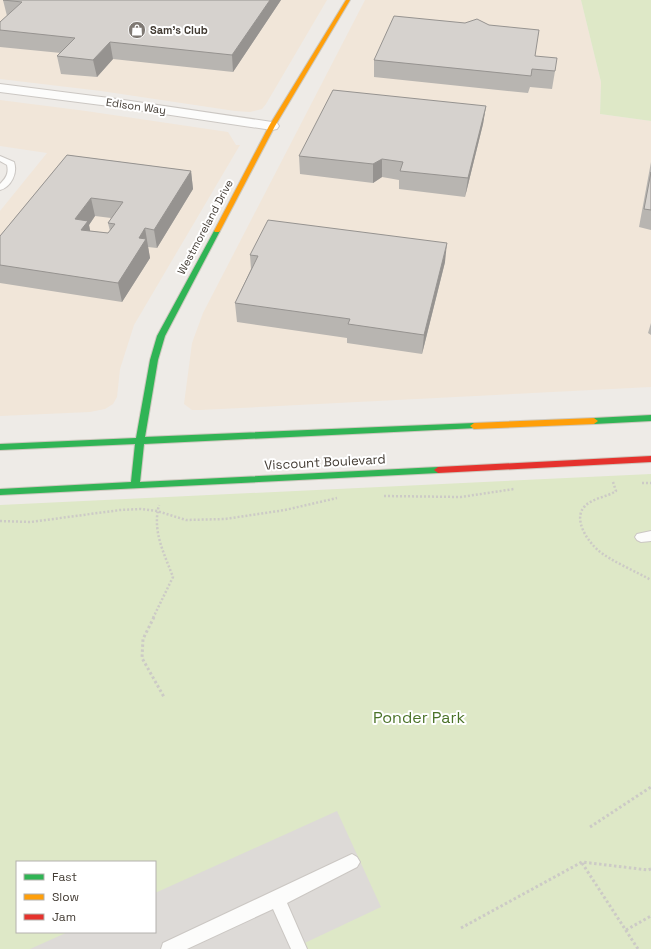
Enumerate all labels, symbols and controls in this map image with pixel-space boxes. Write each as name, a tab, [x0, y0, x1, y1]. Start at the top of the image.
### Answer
shop icon: Sam's Club	[127, 20, 147, 40]
place label: Sam's Club	[150, 23, 208, 37]
street label: Edison Way	[105, 95, 167, 117]
street label: Westmoreland Drive	[174, 177, 236, 277]
street label: Viscount Boulevard	[264, 450, 386, 474]
park label: Ponder Park	[373, 707, 466, 728]
legend	[16, 861, 156, 933]
text: Fast	[52, 869, 77, 885]
text: Slow	[52, 889, 79, 905]
text: Jam	[52, 909, 76, 925]

